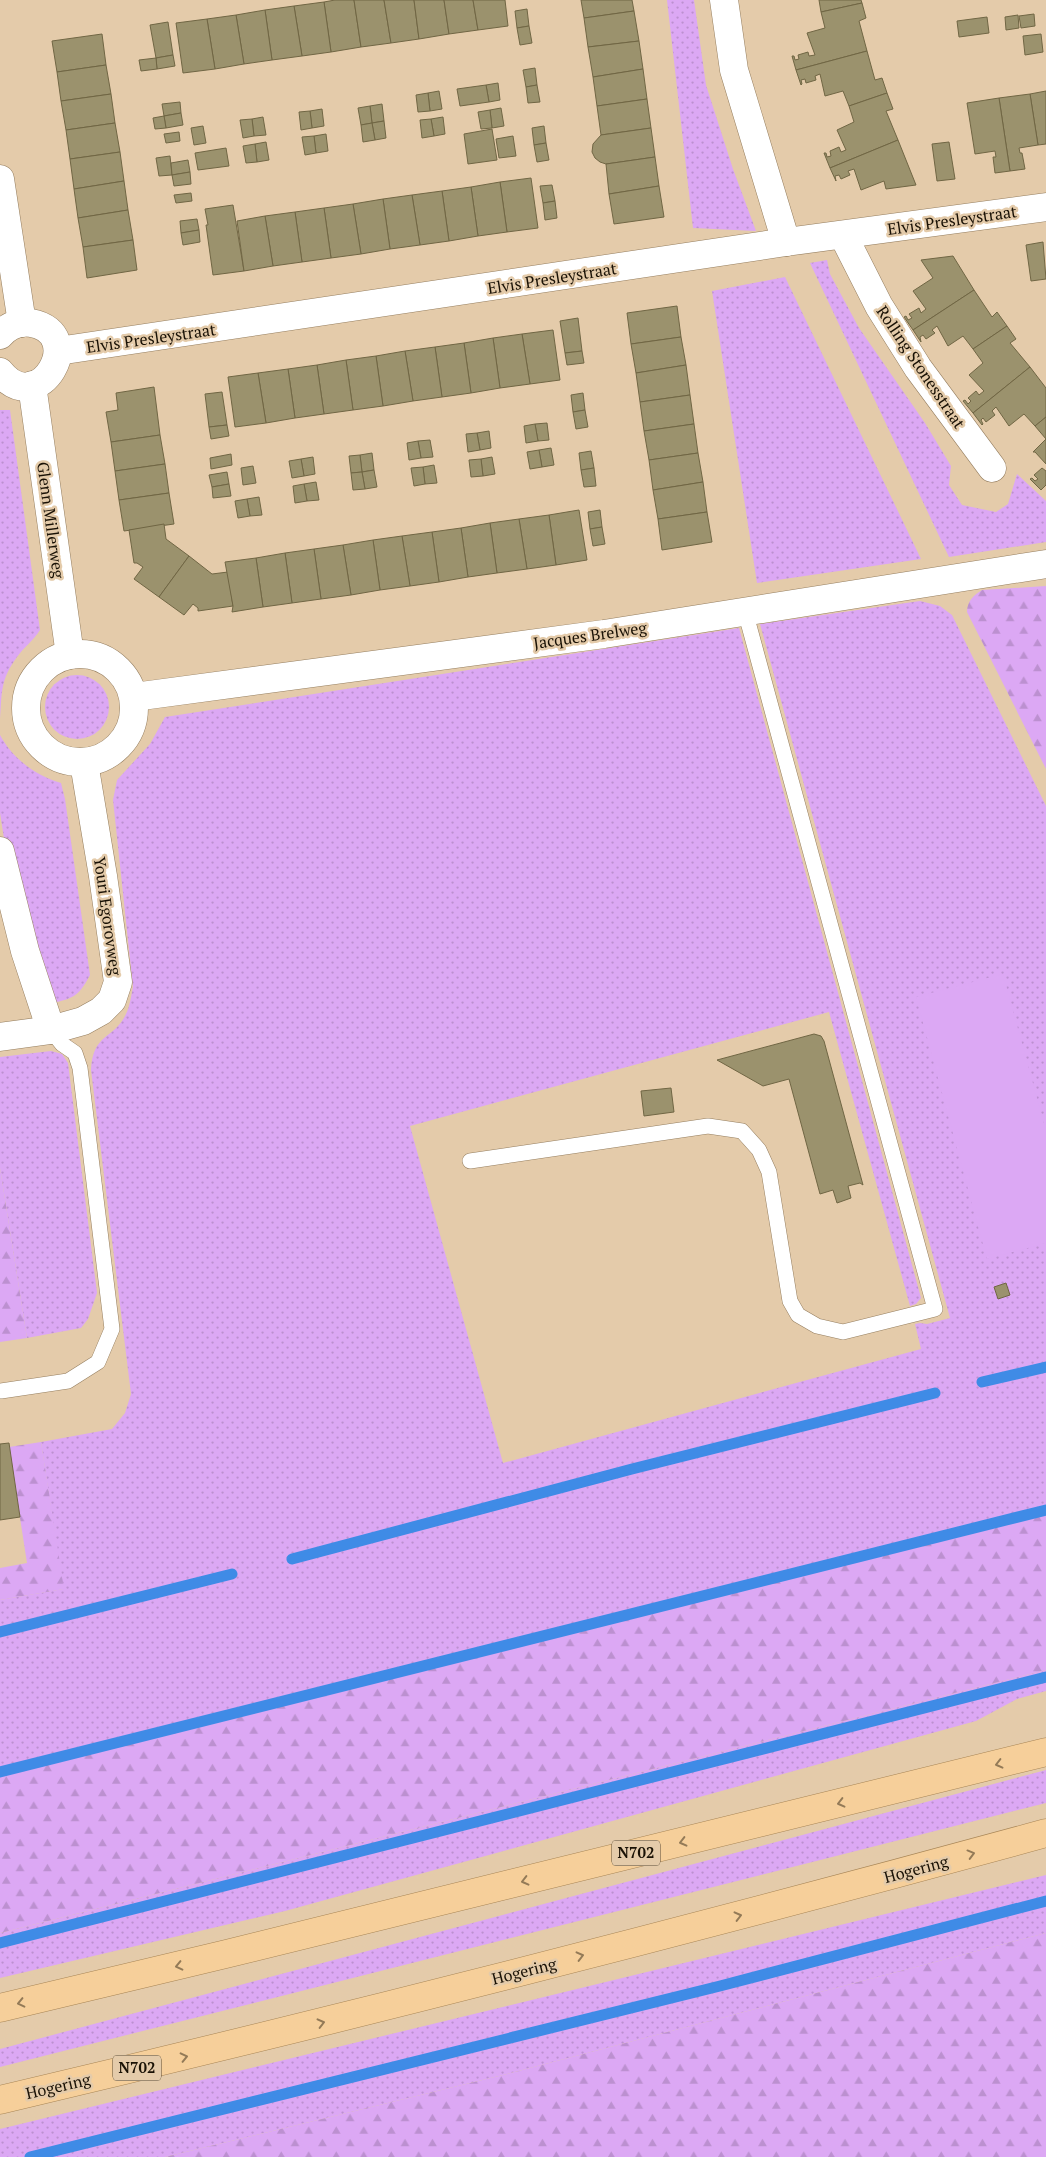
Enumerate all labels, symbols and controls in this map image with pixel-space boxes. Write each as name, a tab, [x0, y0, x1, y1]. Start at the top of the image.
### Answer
street label: Elvis Presleystraat	[886, 200, 1018, 240]
street label: Elvis Presleystraat	[486, 257, 618, 299]
street label: Rolling Stonesstraat	[872, 301, 970, 433]
street label: Elvis Presleystraat	[85, 318, 217, 358]
street label: Glenn Millerweg	[32, 460, 70, 580]
street label: Jacques Brelweg	[532, 616, 649, 654]
street label: Youri Egorovweg	[89, 855, 127, 977]
one-way arrow	[994, 1758, 1003, 1769]
one-way arrow	[837, 1797, 846, 1808]
one-way arrow	[679, 1836, 688, 1847]
road number: N702	[612, 1840, 660, 1866]
one-way arrow	[966, 1849, 975, 1860]
street label: Hogering	[881, 1850, 951, 1888]
one-way arrow	[522, 1875, 530, 1885]
one-way arrow	[733, 1911, 741, 1921]
street label: Hogering	[489, 1952, 559, 1990]
one-way arrow	[576, 1952, 584, 1962]
one-way arrow	[174, 1960, 183, 1971]
one-way arrow	[16, 1997, 25, 2008]
one-way arrow	[317, 2018, 326, 2029]
one-way arrow	[179, 2052, 188, 2063]
road number: N702	[113, 2056, 161, 2080]
street label: Hogering	[23, 2068, 93, 2104]

